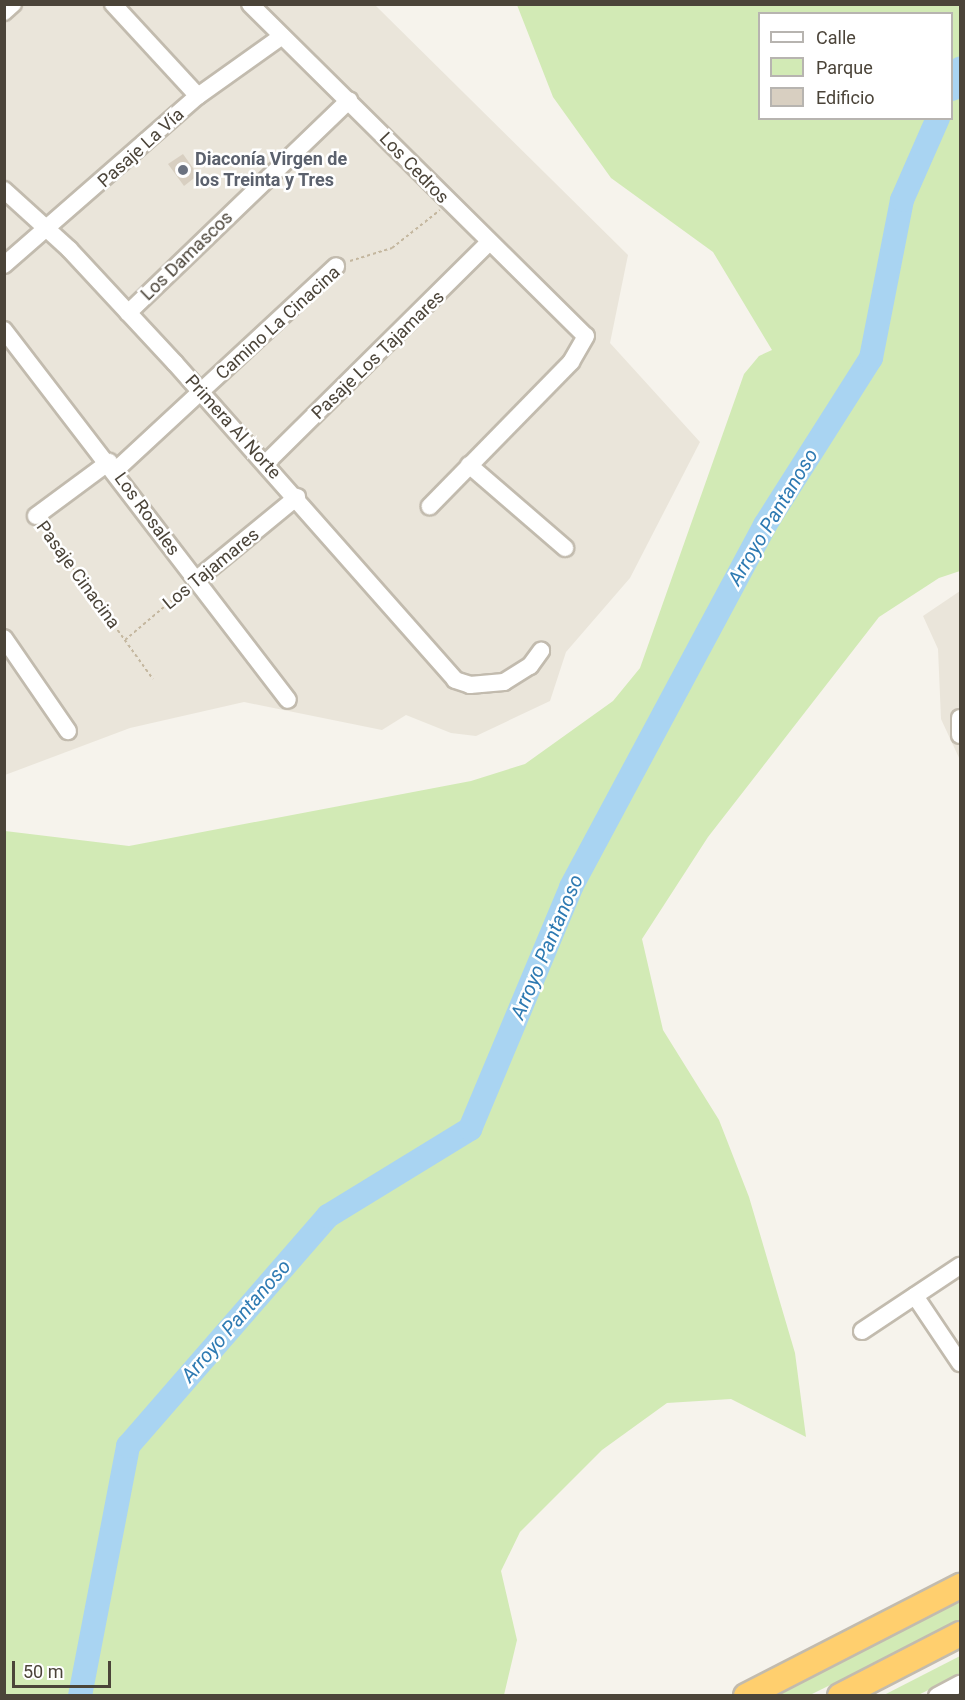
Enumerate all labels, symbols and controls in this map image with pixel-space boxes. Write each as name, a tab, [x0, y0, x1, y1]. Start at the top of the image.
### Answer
legend	[758, 12, 953, 120]
text: Calle	[816, 27, 856, 48]
text: Parque	[816, 57, 873, 78]
text: Edificio	[816, 87, 875, 108]
street label: Pasaje La Vía	[94, 104, 188, 192]
street label: Los Cedros	[375, 128, 453, 208]
place label: Diaconía Virgen de los Treinta y Tres	[195, 149, 347, 192]
marker: Diaconía Virgen de los Treinta y Tres	[176, 163, 190, 177]
street label: Los Damascos	[137, 207, 237, 305]
street label: Camino La Cinacina	[211, 262, 345, 384]
street label: Pasaje Los Tajamares	[307, 286, 449, 424]
street label: Primera Al Norte	[181, 370, 285, 484]
water label: Arroyo Pantanoso	[723, 445, 823, 589]
street label: Los Rosales	[110, 468, 184, 560]
street label: Pasaje Cinacina	[32, 517, 124, 633]
street label: Los Tajamares	[158, 524, 264, 614]
water label: Arroyo Pantanoso	[506, 871, 588, 1023]
water label: Arroyo Pantanoso	[176, 1255, 296, 1387]
scale bar	[15, 1649, 114, 1687]
text: 50 m	[23, 1661, 63, 1682]

